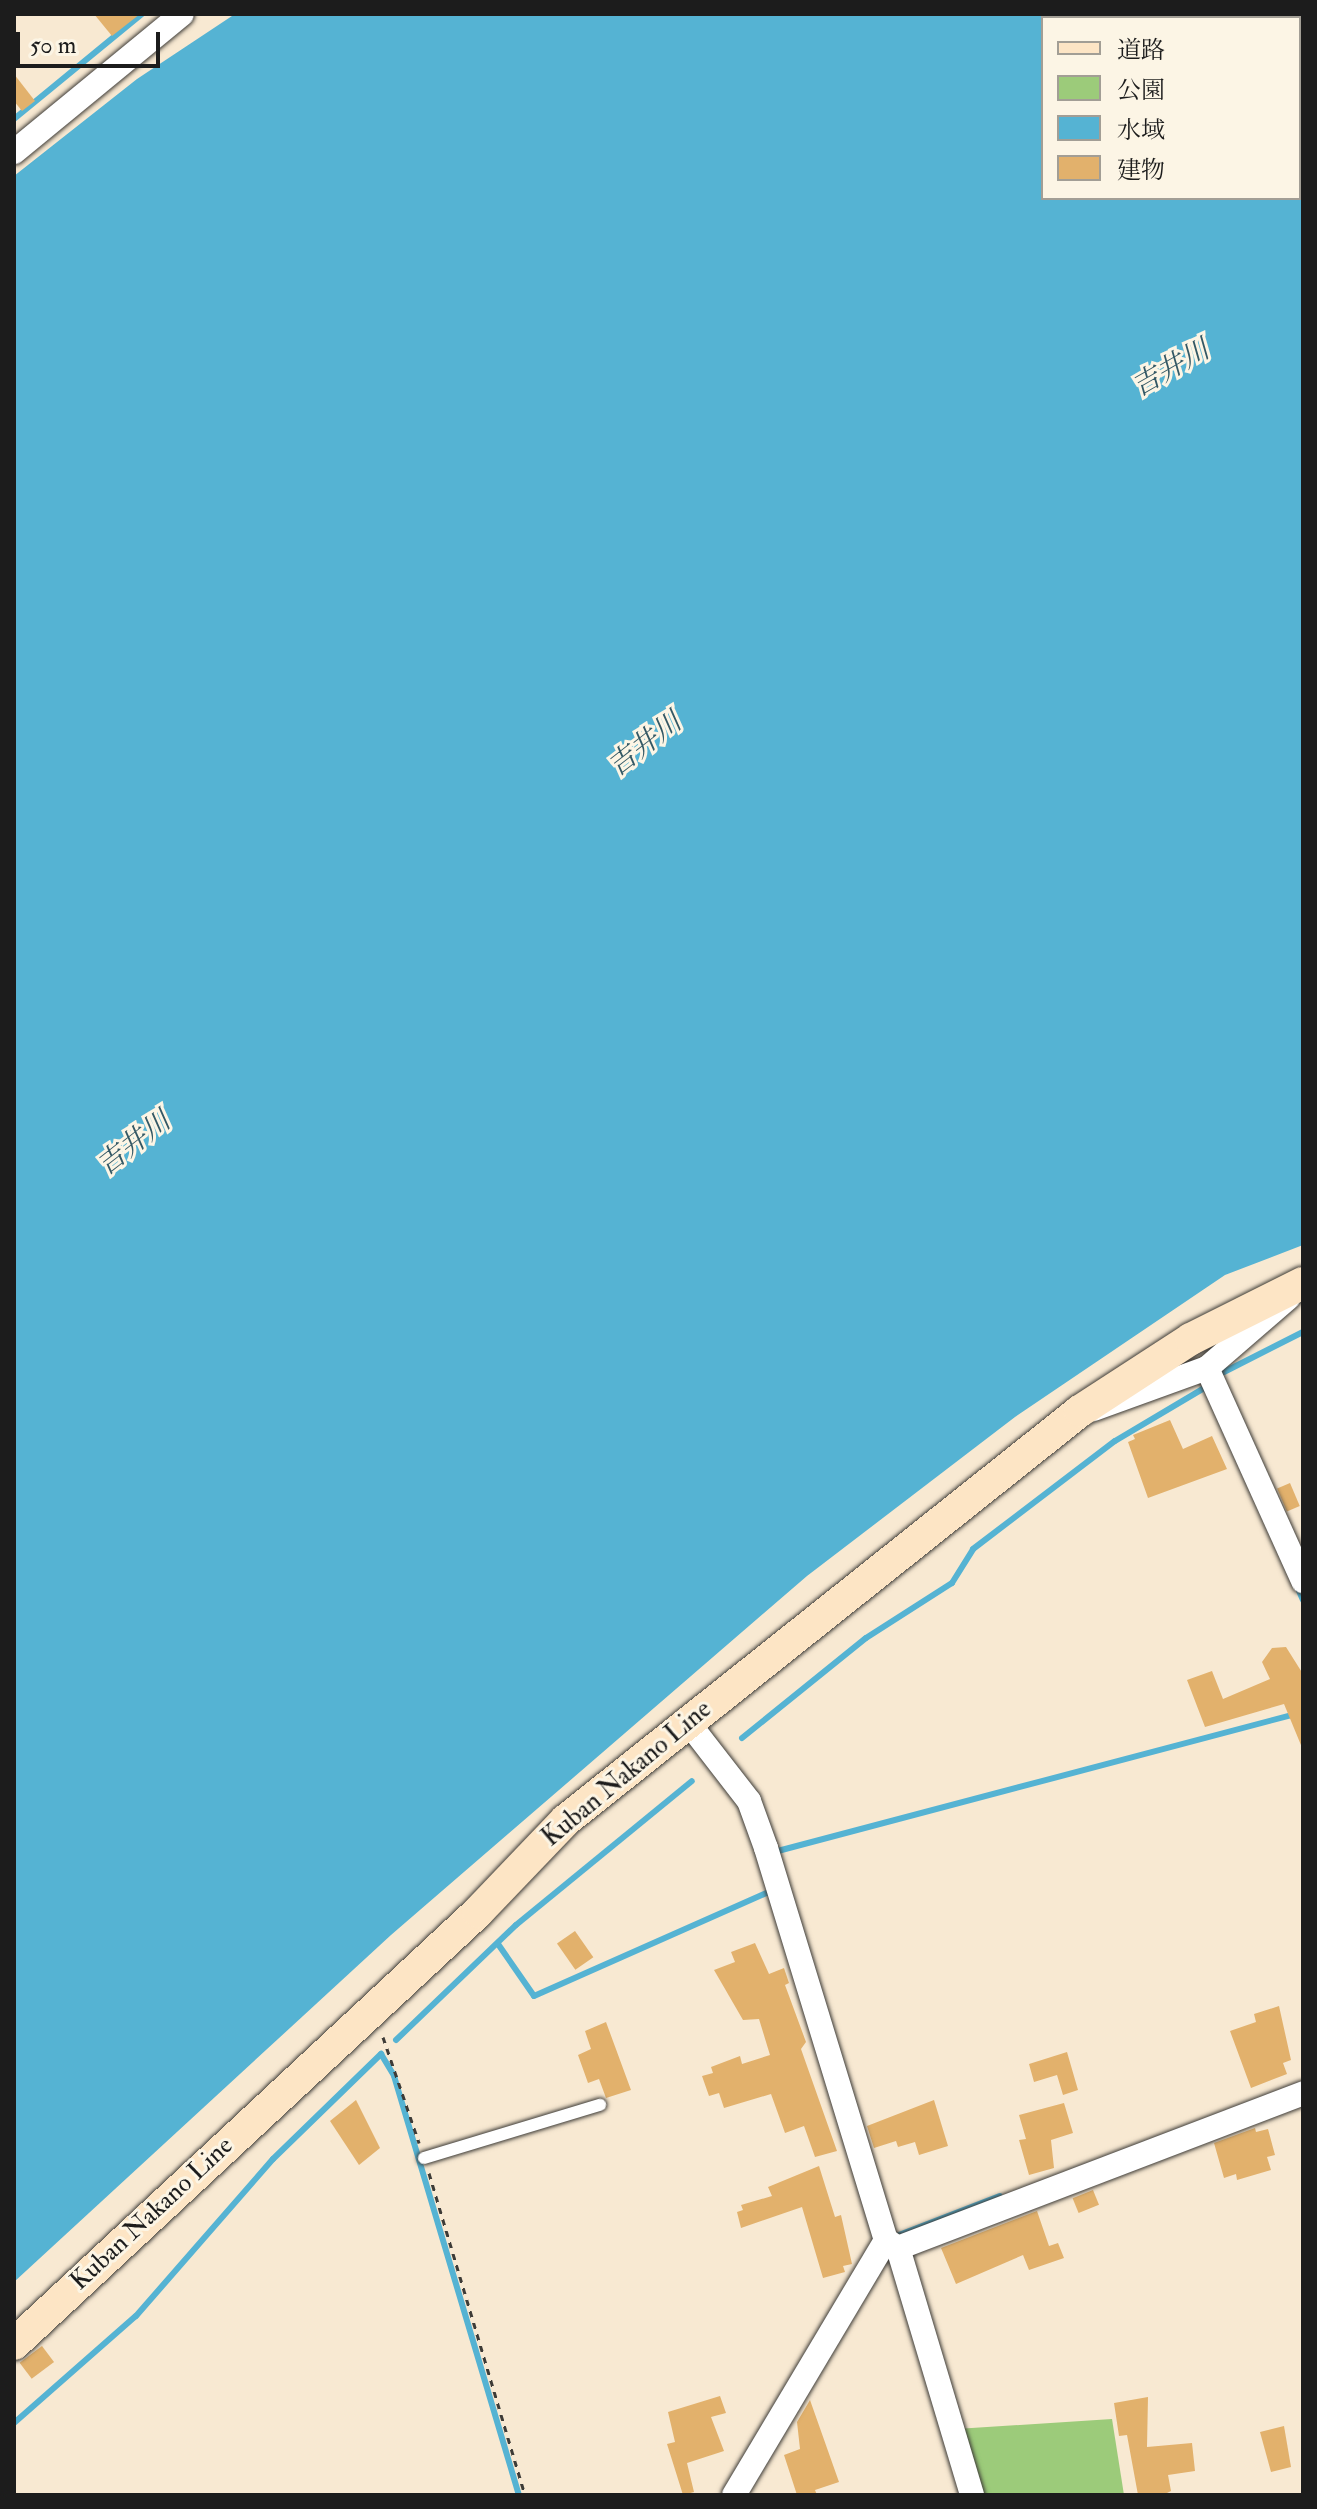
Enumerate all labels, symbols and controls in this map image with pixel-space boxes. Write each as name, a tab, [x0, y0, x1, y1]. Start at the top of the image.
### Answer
scale bar	[20, 16, 164, 66]
legend	[1041, 16, 1301, 200]
text: 50 m	[30, 30, 76, 61]
text: 道路	[1117, 35, 1165, 66]
text: 公園	[1117, 75, 1165, 106]
text: 水域	[1117, 115, 1165, 146]
text: 建物	[1117, 155, 1165, 186]
water label: 吉井川	[1126, 333, 1216, 405]
water label: 吉井川	[602, 706, 688, 784]
water label: 吉井川	[91, 1105, 177, 1183]
street label: Kuban Nakano Line	[536, 1694, 718, 1854]
street label: Kuban Nakano Line	[64, 2131, 240, 2297]

